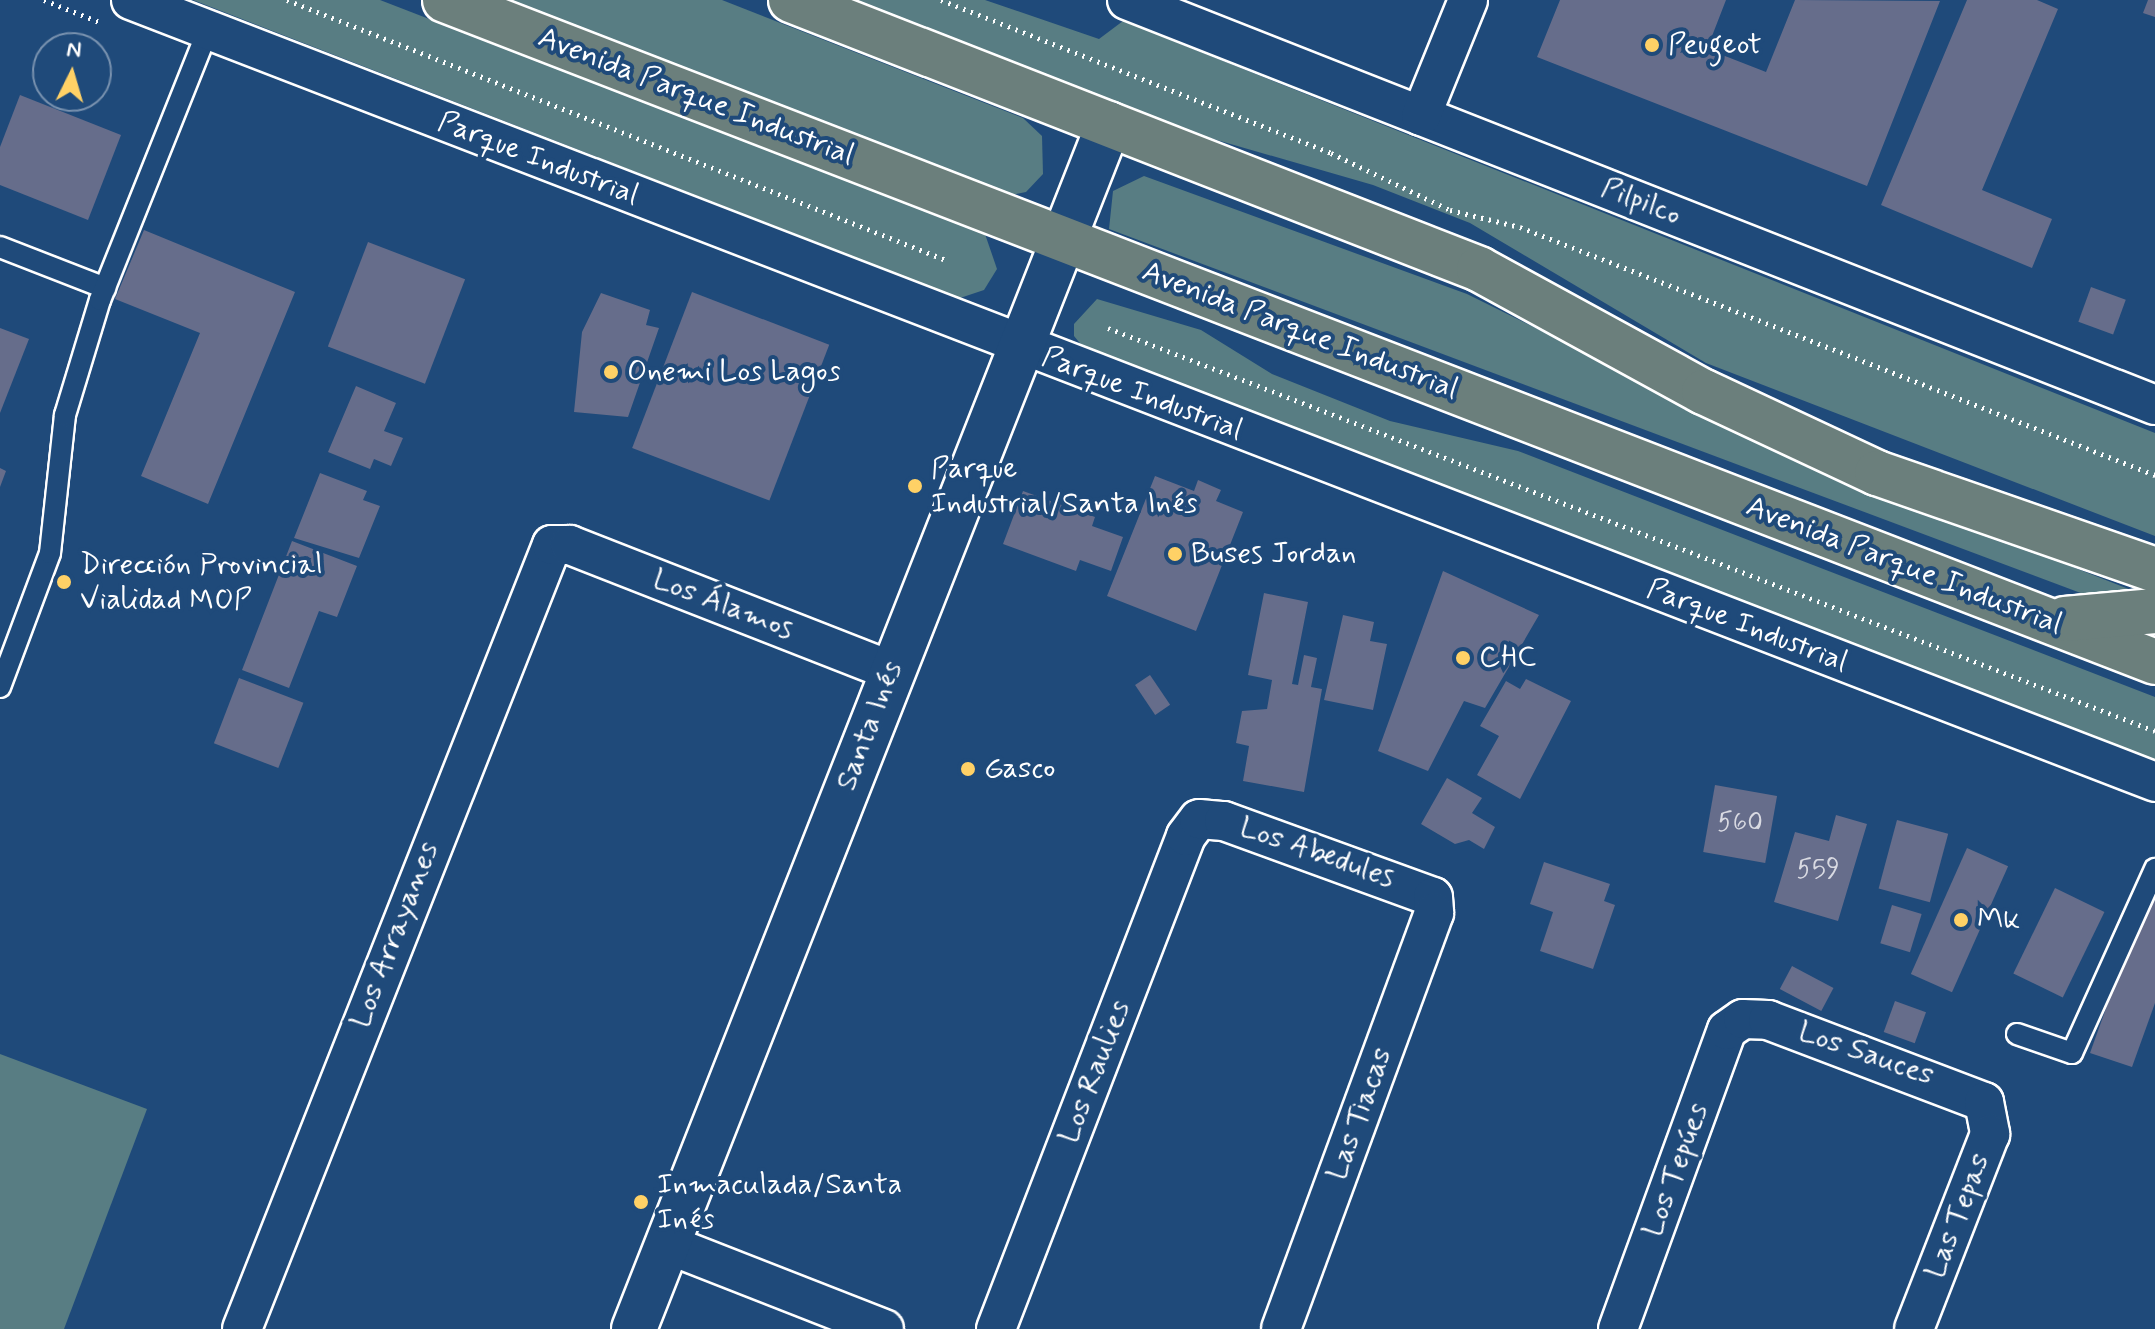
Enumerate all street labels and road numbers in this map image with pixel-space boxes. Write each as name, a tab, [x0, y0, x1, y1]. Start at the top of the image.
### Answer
street label: Avenida Parque Industrial	[540, 23, 852, 171]
street label: Parque Industrial	[433, 104, 643, 214]
street label: Pilpilco	[1596, 170, 1686, 234]
street label: Avenida Parque Industrial	[1144, 257, 1456, 405]
street label: Parque Industrial	[1037, 339, 1247, 449]
street label: Avenida Parque Industrial	[1748, 492, 2060, 640]
street label: Los Álamos	[647, 562, 799, 648]
street label: Parque Industrial	[1642, 571, 1852, 681]
street label: Santa Inés	[828, 653, 912, 799]
street label: Los Abedules	[1234, 810, 1400, 896]
street label: Los Arrayanes	[345, 842, 445, 1028]
street label: Los Raulies	[1053, 999, 1137, 1145]
street label: Los Sauces	[1796, 1015, 1936, 1093]
street label: Las Tiacas	[1320, 1045, 1400, 1183]
street label: Los Tepúes	[1636, 1101, 1716, 1239]
street label: Las Tepas	[1920, 1153, 1996, 1279]

